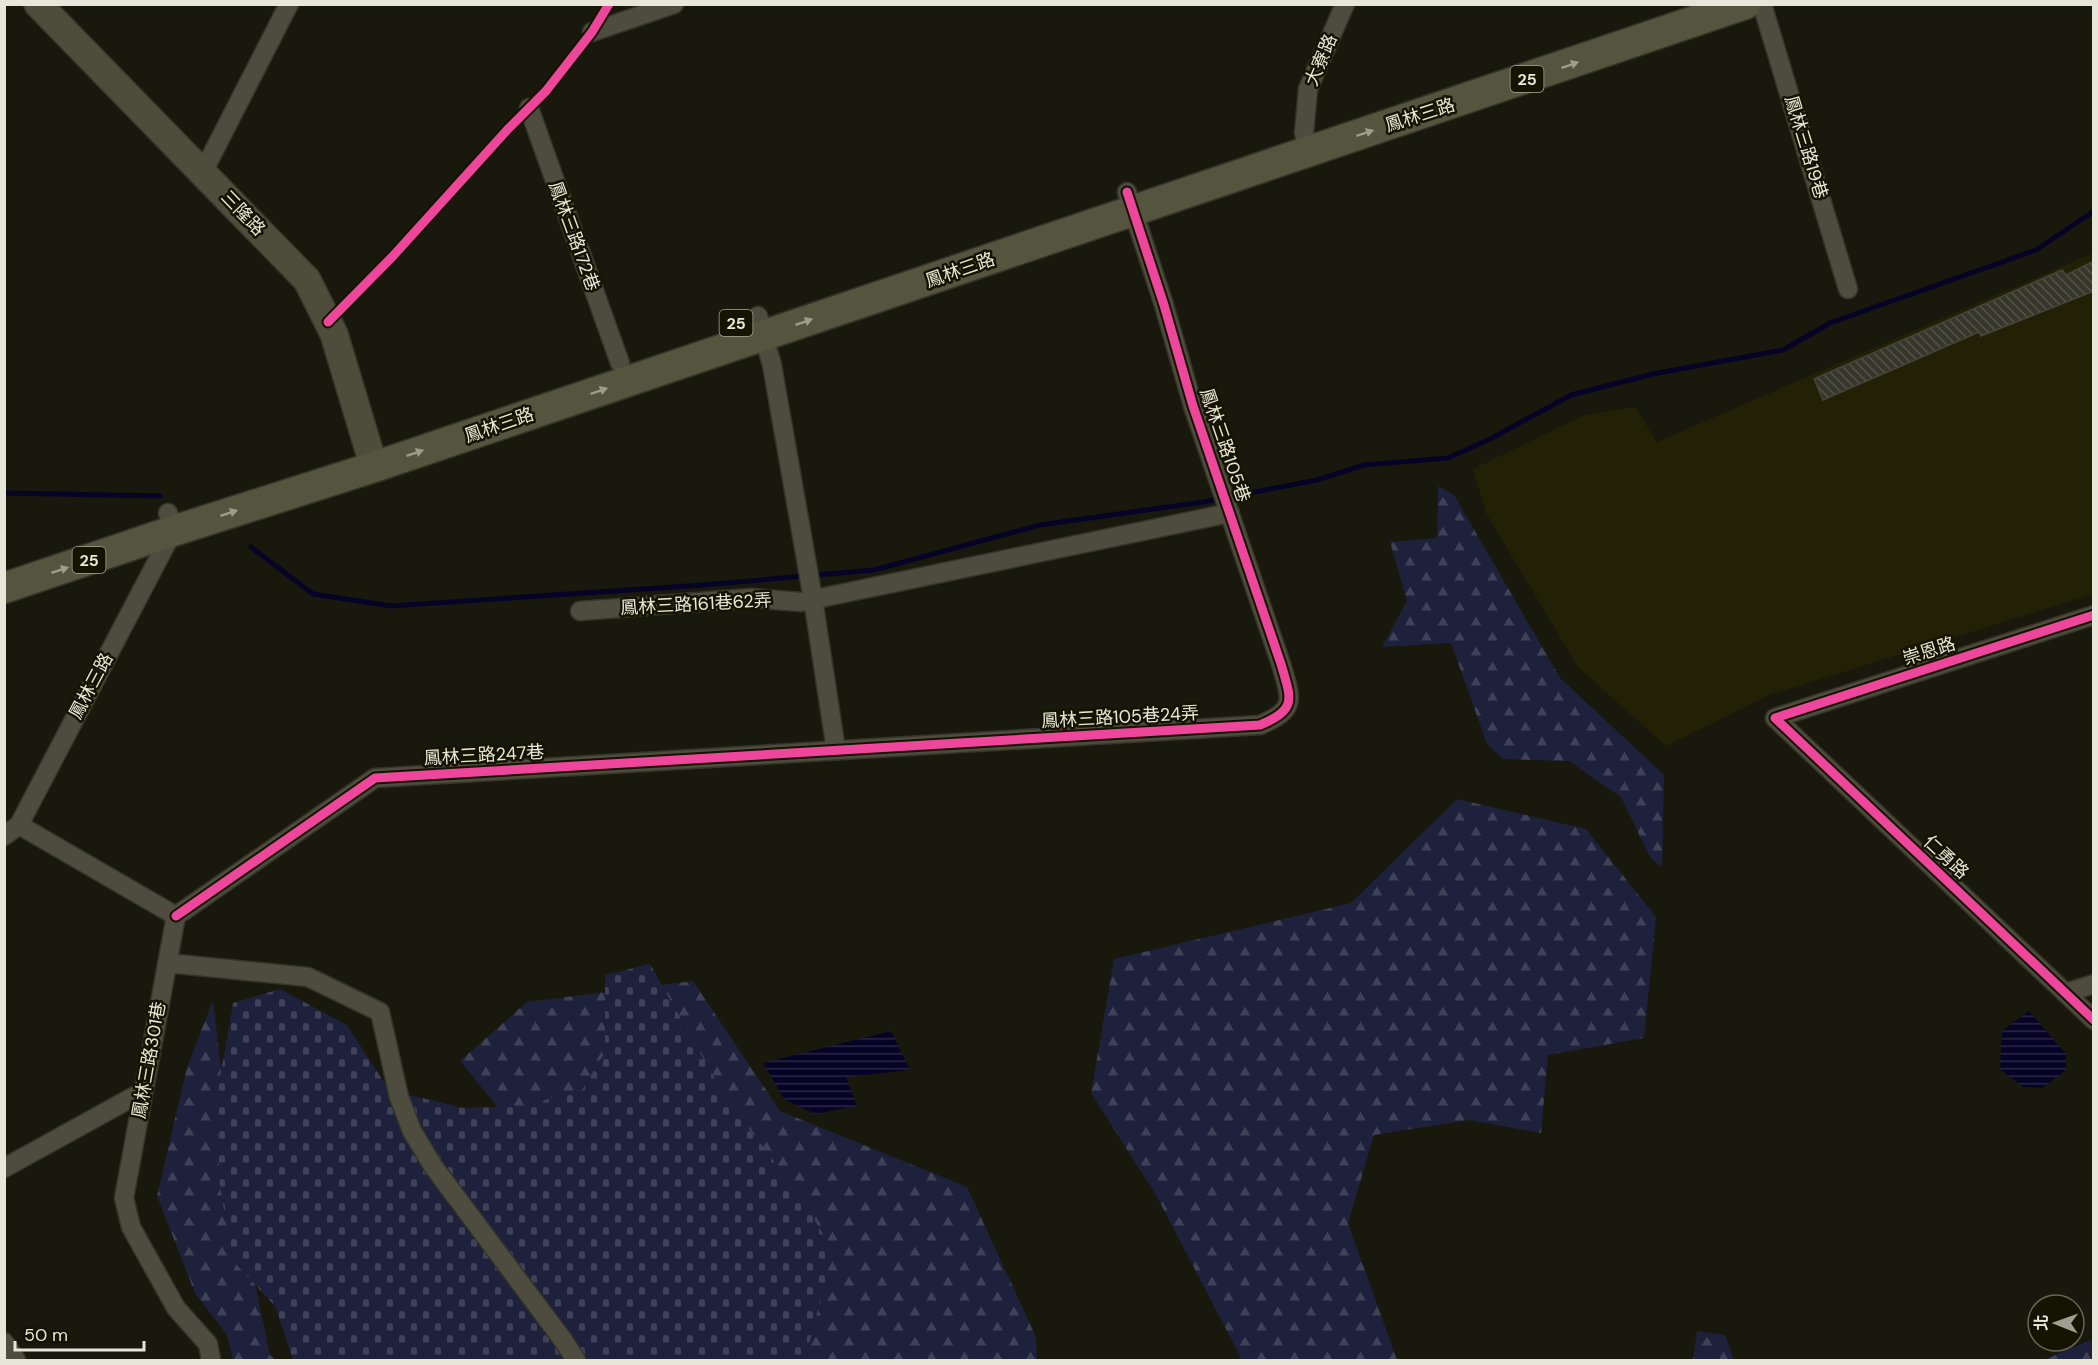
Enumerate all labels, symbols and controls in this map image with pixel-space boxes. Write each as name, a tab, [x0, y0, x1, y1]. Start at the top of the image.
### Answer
street label: 大寮路	[1299, 30, 1343, 90]
one-way arrow	[1561, 60, 1579, 69]
road number: 25	[1510, 66, 1544, 92]
street label: 鳳林三路	[1382, 92, 1458, 138]
street label: 鳳林三路19巷	[1779, 92, 1833, 202]
one-way arrow	[1356, 128, 1374, 138]
street label: 鳳林三路172巷	[543, 178, 605, 294]
street label: 三隆路	[216, 185, 270, 241]
street label: 鳳林三路	[922, 247, 998, 293]
road number: 25	[720, 310, 752, 336]
one-way arrow	[795, 316, 813, 326]
street label: 鳳林三路105巷	[1194, 385, 1256, 505]
one-way arrow	[590, 386, 608, 395]
street label: 鳳林三路	[461, 402, 537, 448]
one-way arrow	[406, 448, 424, 458]
one-way arrow	[220, 508, 238, 517]
road number: 25	[72, 547, 106, 573]
one-way arrow	[51, 564, 69, 574]
street label: 鳳林三路161巷62弄	[620, 588, 772, 620]
street label: 崇恩路	[1900, 631, 1958, 671]
street label: 鳳林三路	[64, 649, 118, 723]
street label: 鳳林三路105巷24弄	[1041, 701, 1199, 733]
street label: 鳳林三路247巷	[423, 740, 545, 770]
street label: 仁勇路	[1918, 830, 1974, 884]
street label: 鳳林三路301巷	[127, 1000, 171, 1120]
north arrow	[2026, 1293, 2086, 1353]
scale bar	[15, 1314, 144, 1352]
text: 北	[2031, 1315, 2052, 1331]
text: 50 m	[24, 1323, 68, 1347]

